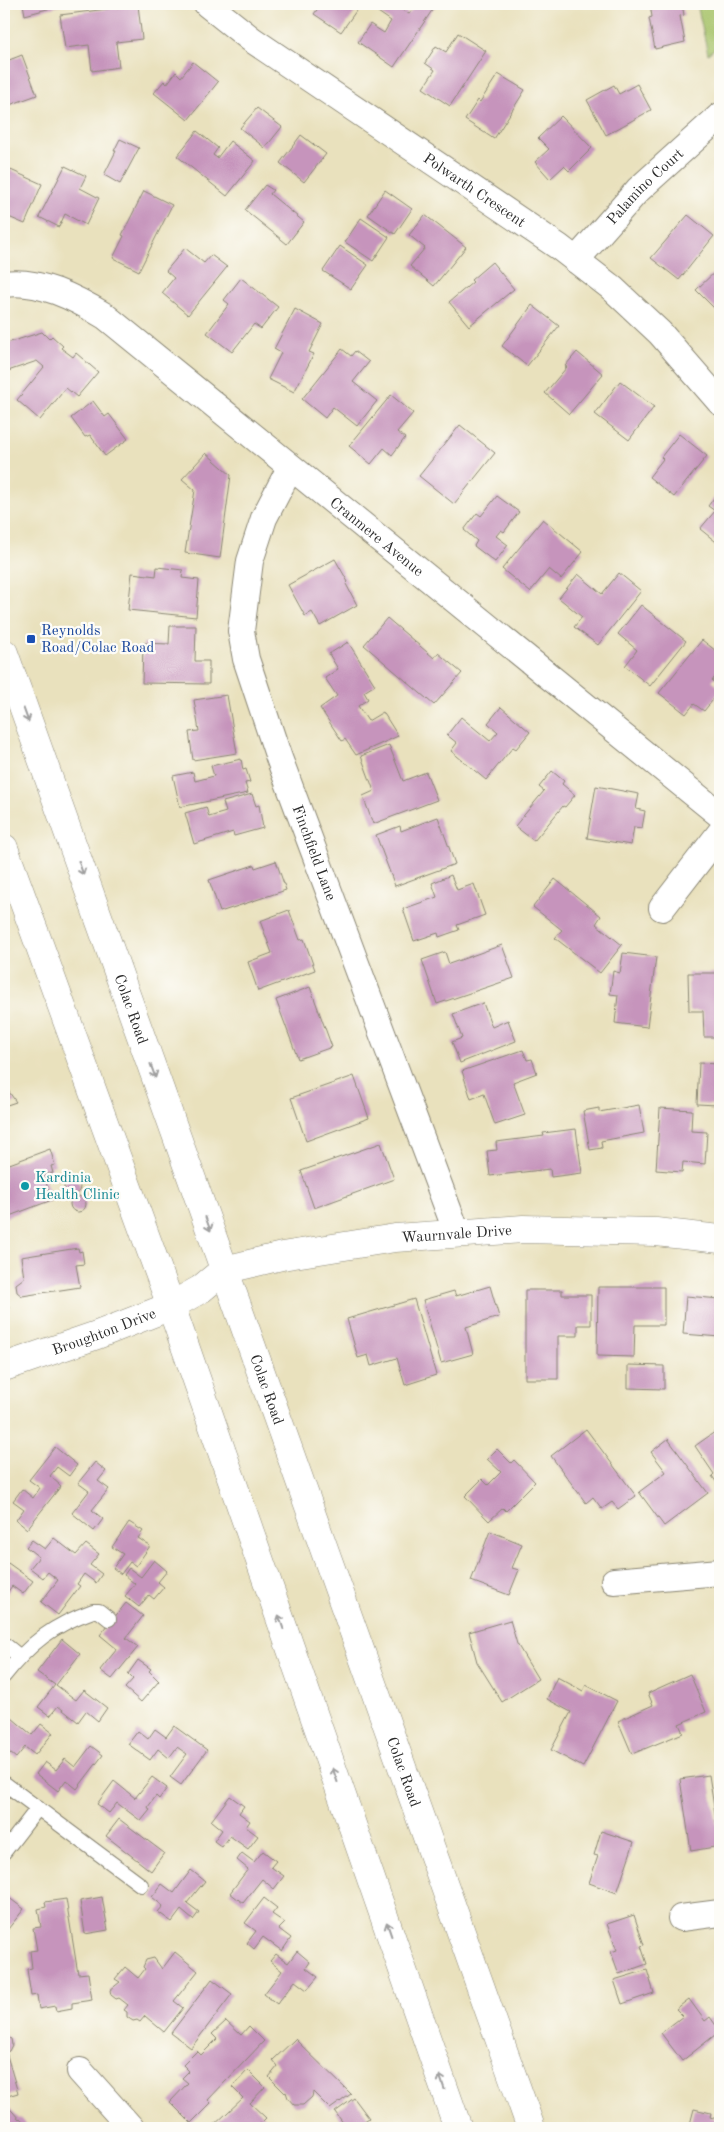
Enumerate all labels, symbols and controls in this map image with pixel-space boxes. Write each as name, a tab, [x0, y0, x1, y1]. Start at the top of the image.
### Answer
street label: Palamino Court	[605, 147, 687, 228]
street label: Polwarth Crescent	[420, 151, 528, 231]
street label: Cranmere Avenue	[326, 495, 426, 580]
place label: Reynolds Road/Colac Road	[41, 624, 154, 656]
marker: Reynolds Road/Colac Road	[25, 633, 37, 645]
one-way arrow	[22, 707, 31, 722]
street label: Finchfield Lane	[288, 803, 338, 903]
one-way arrow	[77, 860, 86, 876]
street label: Colac Road	[110, 972, 149, 1047]
one-way arrow	[149, 1063, 158, 1078]
place label: Kardinia Health Clinic	[35, 1171, 120, 1203]
marker: Kardinia Health Clinic	[19, 1180, 31, 1192]
one-way arrow	[203, 1216, 213, 1232]
street label: Waurnvale Drive	[401, 1224, 513, 1247]
street label: Broughton Drive	[51, 1307, 158, 1359]
street label: Colac Road	[246, 1353, 285, 1427]
one-way arrow	[276, 1614, 286, 1630]
street label: Colac Road	[383, 1735, 422, 1809]
one-way arrow	[330, 1768, 339, 1784]
one-way arrow	[384, 1922, 393, 1937]
one-way arrow	[437, 2075, 446, 2090]

